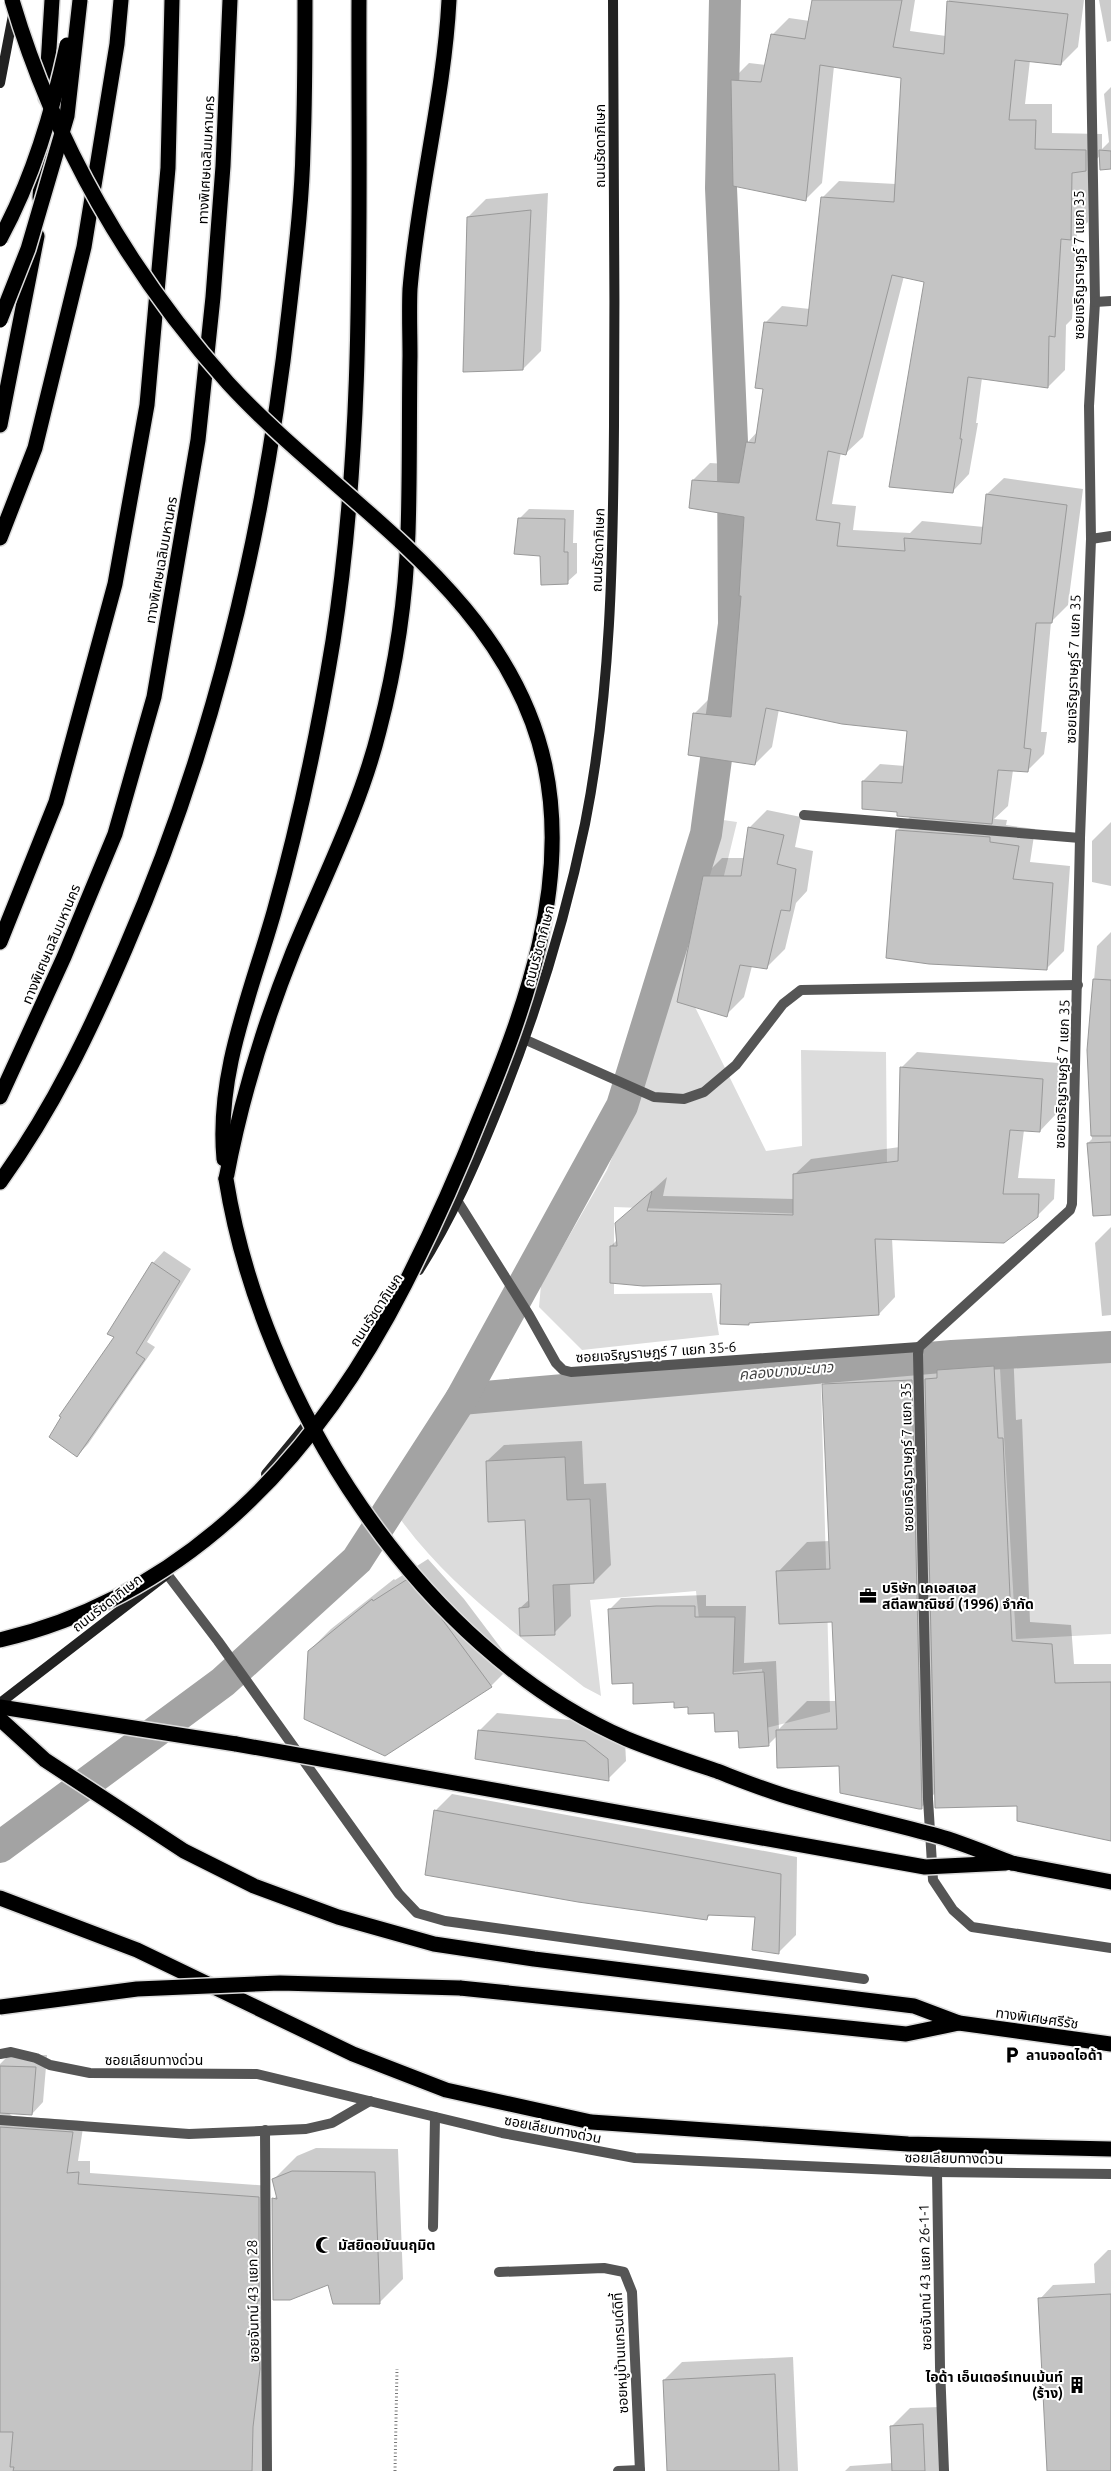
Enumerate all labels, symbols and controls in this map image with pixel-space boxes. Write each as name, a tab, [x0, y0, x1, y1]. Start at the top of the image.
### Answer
street label: ทางพิเศษเฉลิมมหานคร	[195, 95, 217, 225]
street label: ถนนรัชดาภิเษก	[592, 104, 608, 188]
street label: ซอยเจริญราษฎร์ 7 แยก 35	[1071, 190, 1087, 340]
street label: ทางพิเศษเฉลิมมหานคร	[142, 495, 180, 625]
street label: ถนนรัชดาภิเษก	[589, 508, 607, 592]
street label: ซอยเจริญราษฎร์ 7 แยก 35	[1062, 594, 1084, 744]
street label: ทางพิเศษเฉลิมมหานคร	[18, 881, 84, 1006]
street label: ถนนรัชดาภิเษก	[520, 903, 558, 989]
street label: ซอยเจริญราษฎร์ 7 แยก 35	[1051, 999, 1073, 1149]
street label: ถนนรัชดาภิเษก	[346, 1270, 406, 1350]
street label: ซอยเจริญราษฎร์ 7 แยก 35-6	[575, 1338, 737, 1366]
water label: คลองบางมะนาว	[738, 1358, 834, 1383]
street label: ซอยเจริญราษฎร์ 7 แยก 35	[898, 1382, 916, 1532]
street label: ถนนรัชดาภิเษก	[69, 1571, 145, 1635]
place label: บริษัท เคเอสเอส สตีลพาณิชย์ (1996) จำกัด	[882, 1580, 1034, 1612]
office icon: บริษัท เคเอสเอส สตีลพาณิชย์ (1996) จำกัด	[858, 1586, 878, 1606]
street label: ทางพิเศษศรีรัช	[995, 2004, 1079, 2032]
parking icon: ลานจอดไอด้า	[1002, 2045, 1022, 2065]
place label: ลานจอดไอด้า	[1026, 2047, 1103, 2063]
street label: ซอยเลียบทางด่วน	[105, 2052, 203, 2068]
street label: ซอยเลียบทางด่วน	[503, 2112, 603, 2146]
street label: ซอยเลียบทางด่วน	[905, 2149, 1003, 2167]
street label: ซอยจันทน์ 43 แยก 26-1-1	[916, 2204, 934, 2350]
mosque icon: มัสยิดอมันนฤมิต	[314, 2235, 334, 2255]
place label: มัสยิดอมันนฤมิต	[338, 2237, 435, 2253]
street label: ซอยจันทน์ 43 แยก 28	[244, 2239, 262, 2362]
street label: ซอยหมู่บ้านแกรนด์ดิที้	[607, 2292, 632, 2414]
place label: ไอด้า เอ็นเตอร์เทนเม้นท์ (ร้าง)	[925, 2369, 1063, 2401]
building icon: ไอด้า เอ็นเตอร์เทนเม้นท์ (ร้าง)	[1067, 2375, 1087, 2395]

